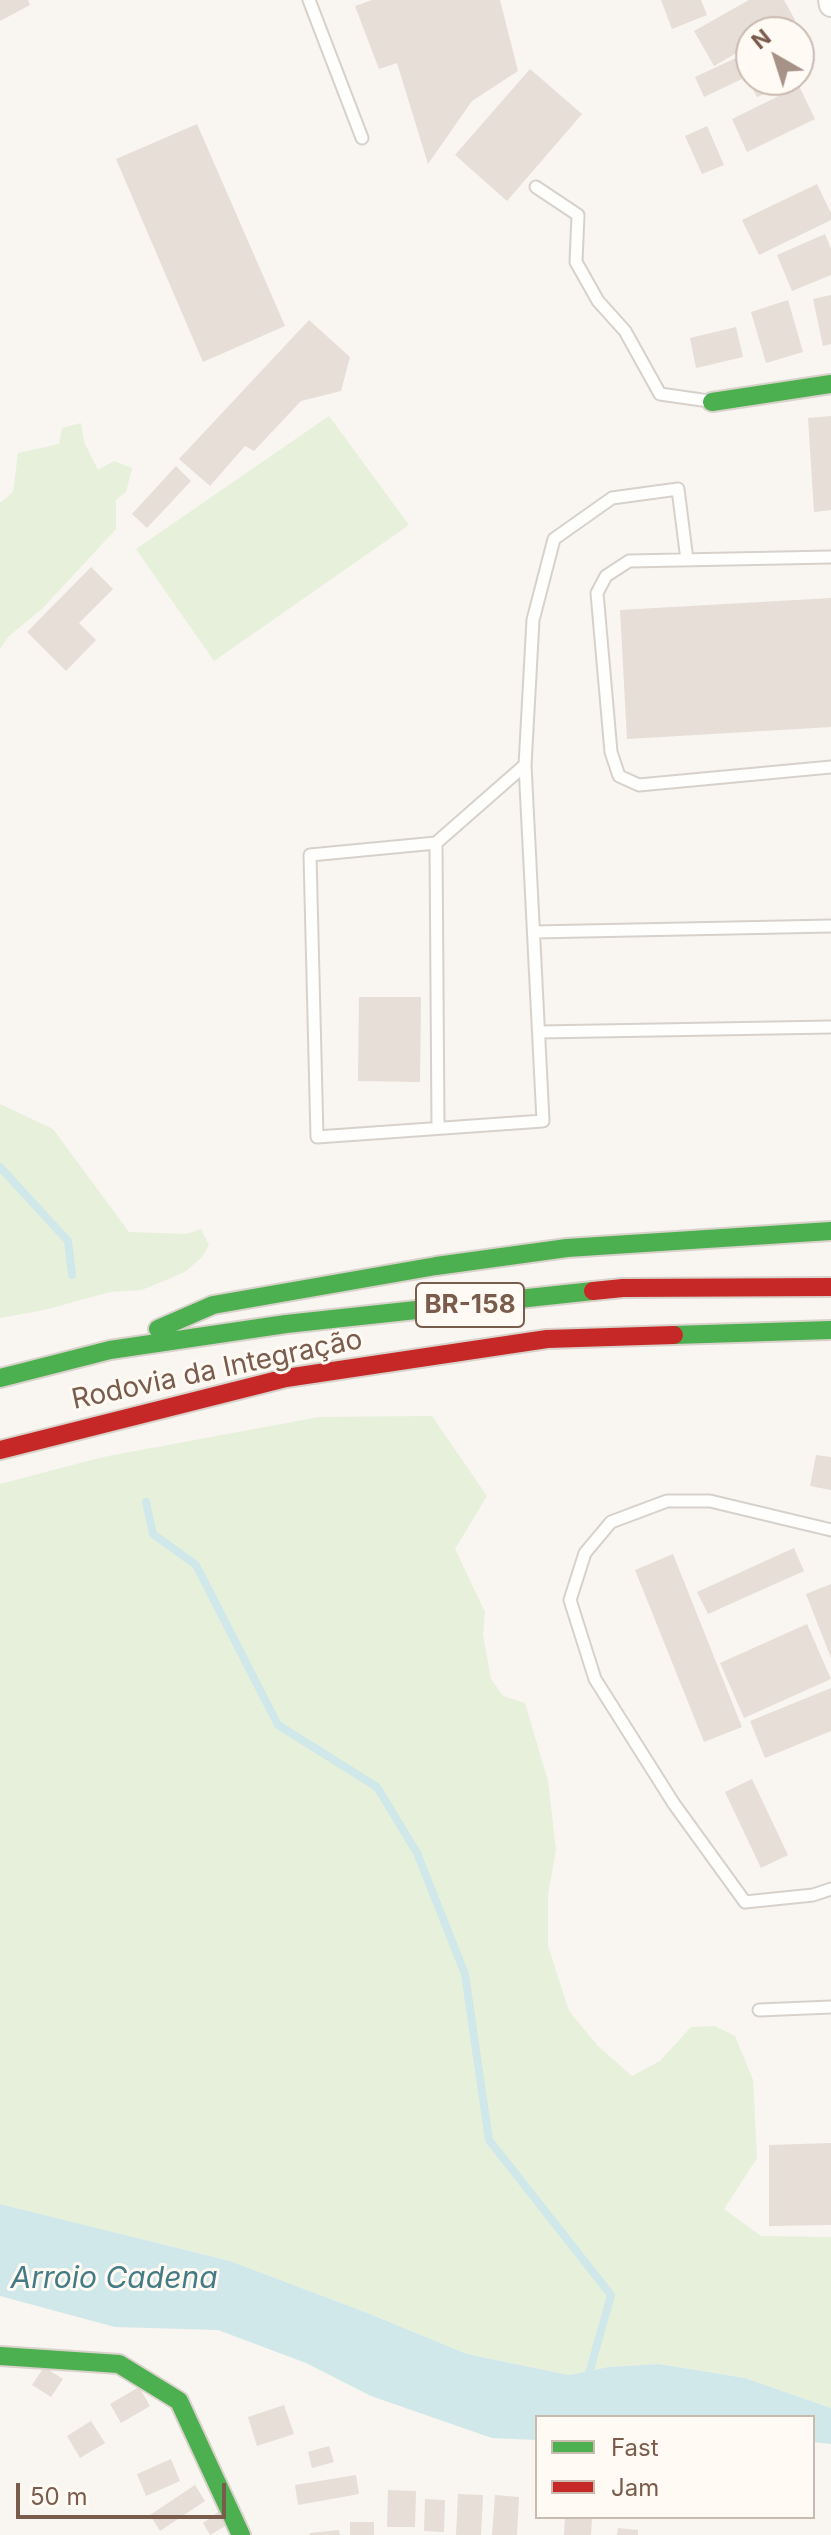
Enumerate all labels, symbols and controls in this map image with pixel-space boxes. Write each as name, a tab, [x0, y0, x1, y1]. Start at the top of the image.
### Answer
north arrow	[735, 16, 815, 96]
text: N	[746, 24, 776, 54]
road number: BR-158	[416, 1283, 524, 1327]
street label: Rodovia da Integração	[69, 1323, 365, 1417]
water label: Arroio Cadena	[10, 2261, 218, 2297]
legend	[535, 2415, 815, 2519]
text: Fast	[611, 2433, 659, 2462]
scale bar	[20, 2467, 230, 2517]
text: Jam	[611, 2473, 659, 2502]
text: 50 m	[30, 2482, 88, 2511]

